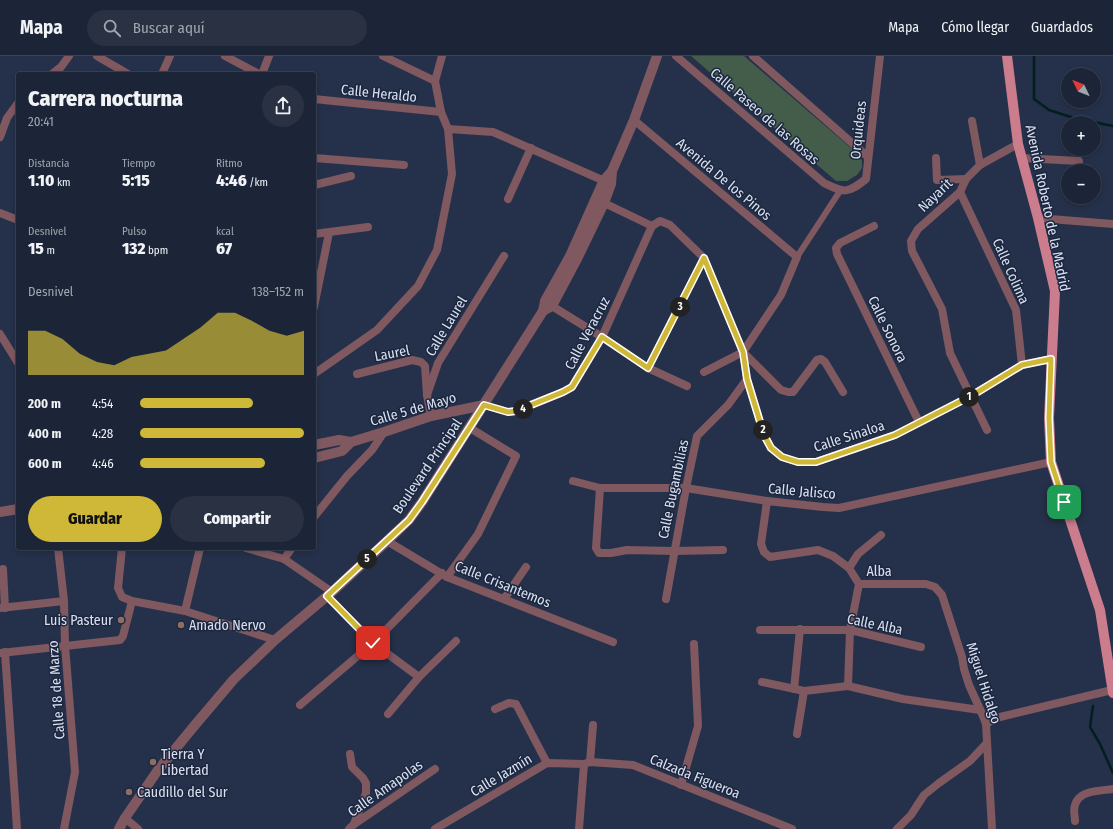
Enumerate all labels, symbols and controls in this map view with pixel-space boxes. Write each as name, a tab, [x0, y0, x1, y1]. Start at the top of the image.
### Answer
search box	[87, 10, 367, 46]
text: Mapa	[20, 16, 63, 39]
icon: search	[101, 17, 123, 39]
text: Buscar aquí	[133, 19, 205, 37]
text: Mapa	[888, 19, 919, 36]
text: Cómo llegar	[941, 19, 1009, 36]
text: Guardados	[1031, 19, 1093, 36]
street label: Calle Paseo de las Rosas	[707, 64, 823, 168]
north arrow	[1061, 68, 1101, 108]
map controls	[1061, 68, 1101, 204]
street label: Calle Heraldo	[340, 81, 418, 106]
text: Carrera nocturna	[28, 85, 183, 112]
button: share	[262, 85, 304, 127]
street label: Orquideas	[847, 100, 870, 160]
text: 20:41	[28, 114, 54, 129]
button: +	[1061, 116, 1101, 156]
street label: Avenida Roberto de la Madrid	[1022, 123, 1073, 293]
street label: Avenida De los Pinos	[673, 135, 775, 224]
text: Distancia	[28, 157, 69, 170]
text: Tiempo	[122, 157, 155, 170]
text: Ritmo	[216, 157, 243, 170]
button: −	[1061, 164, 1101, 204]
text: 1.10	[28, 170, 54, 191]
text: 5:15	[122, 170, 150, 191]
text: 4:46	[216, 170, 247, 191]
street label: Nayarit	[915, 175, 956, 216]
text: km	[54, 176, 71, 189]
text: /km	[247, 176, 268, 189]
text: Desnivel	[28, 225, 66, 238]
text: Pulso	[122, 225, 147, 238]
text: kcal	[216, 225, 234, 238]
street label: Calle Colima	[988, 236, 1033, 307]
text: 15	[28, 238, 44, 259]
text: 132	[122, 238, 145, 259]
text: 67	[216, 238, 232, 259]
text: m	[44, 244, 55, 257]
text: bpm	[145, 244, 168, 257]
text: Desnivel	[28, 284, 73, 299]
text: 138–152 m	[252, 284, 304, 299]
street label: Calle Laurel	[422, 293, 471, 359]
street label: Calle Sonora	[864, 293, 911, 365]
street label: Calle Veracruz	[561, 294, 614, 373]
pin: 3	[670, 297, 690, 317]
text: 3	[677, 300, 683, 313]
street label: Laurel	[373, 342, 411, 365]
pin: 1	[959, 387, 979, 407]
street label: Calle 5 de Mayo	[368, 389, 458, 430]
text: 1	[967, 390, 971, 403]
text: 200 m	[28, 396, 61, 411]
text: 4:54	[92, 396, 113, 411]
pin: 4	[513, 399, 533, 419]
text: 4	[520, 402, 526, 415]
street label: Boulevard Principal	[389, 415, 466, 517]
street label: Calle Sinaloa	[812, 417, 887, 456]
pin: 2	[753, 420, 773, 440]
text: 2	[760, 423, 766, 436]
text: 400 m	[28, 426, 62, 441]
text: 4:28	[92, 426, 113, 441]
street label: Calle Bugambilias	[655, 438, 692, 540]
text: 600 m	[28, 456, 62, 471]
text: 4:46	[92, 456, 114, 471]
street label: Calle Jalisco	[767, 480, 837, 503]
pin	[1047, 485, 1081, 519]
icon: arrive	[1053, 491, 1075, 513]
button: Guardar	[28, 496, 162, 542]
button: Compartir	[170, 496, 304, 542]
pin: 5	[357, 549, 377, 569]
text: 5	[364, 552, 370, 565]
street label: Calle Crisantemos	[452, 557, 553, 611]
street label: Alba	[866, 563, 892, 580]
street label: Calle Alba	[846, 610, 904, 639]
place label: Luis Pasteur	[44, 612, 113, 629]
marker: Luis Pasteur	[116, 615, 126, 625]
place label: Amado Nervo	[189, 617, 266, 634]
marker: Amado Nervo	[176, 620, 186, 630]
pin	[356, 626, 390, 660]
icon: check	[362, 632, 384, 654]
street label: Calle 18 de Marzo	[45, 640, 68, 740]
street label: Miguel Hidalgo	[962, 640, 1005, 726]
place label: Tierra Y Libertad	[161, 746, 209, 779]
street label: Calle Jazmín	[467, 750, 535, 801]
street label: Calzada Figueroa	[647, 751, 743, 802]
street label: Calle Amapolas	[345, 756, 426, 820]
marker: Tierra Y Libertad	[148, 757, 158, 767]
place label: Caudillo del Sur	[137, 784, 228, 801]
marker: Caudillo del Sur	[124, 787, 134, 797]

